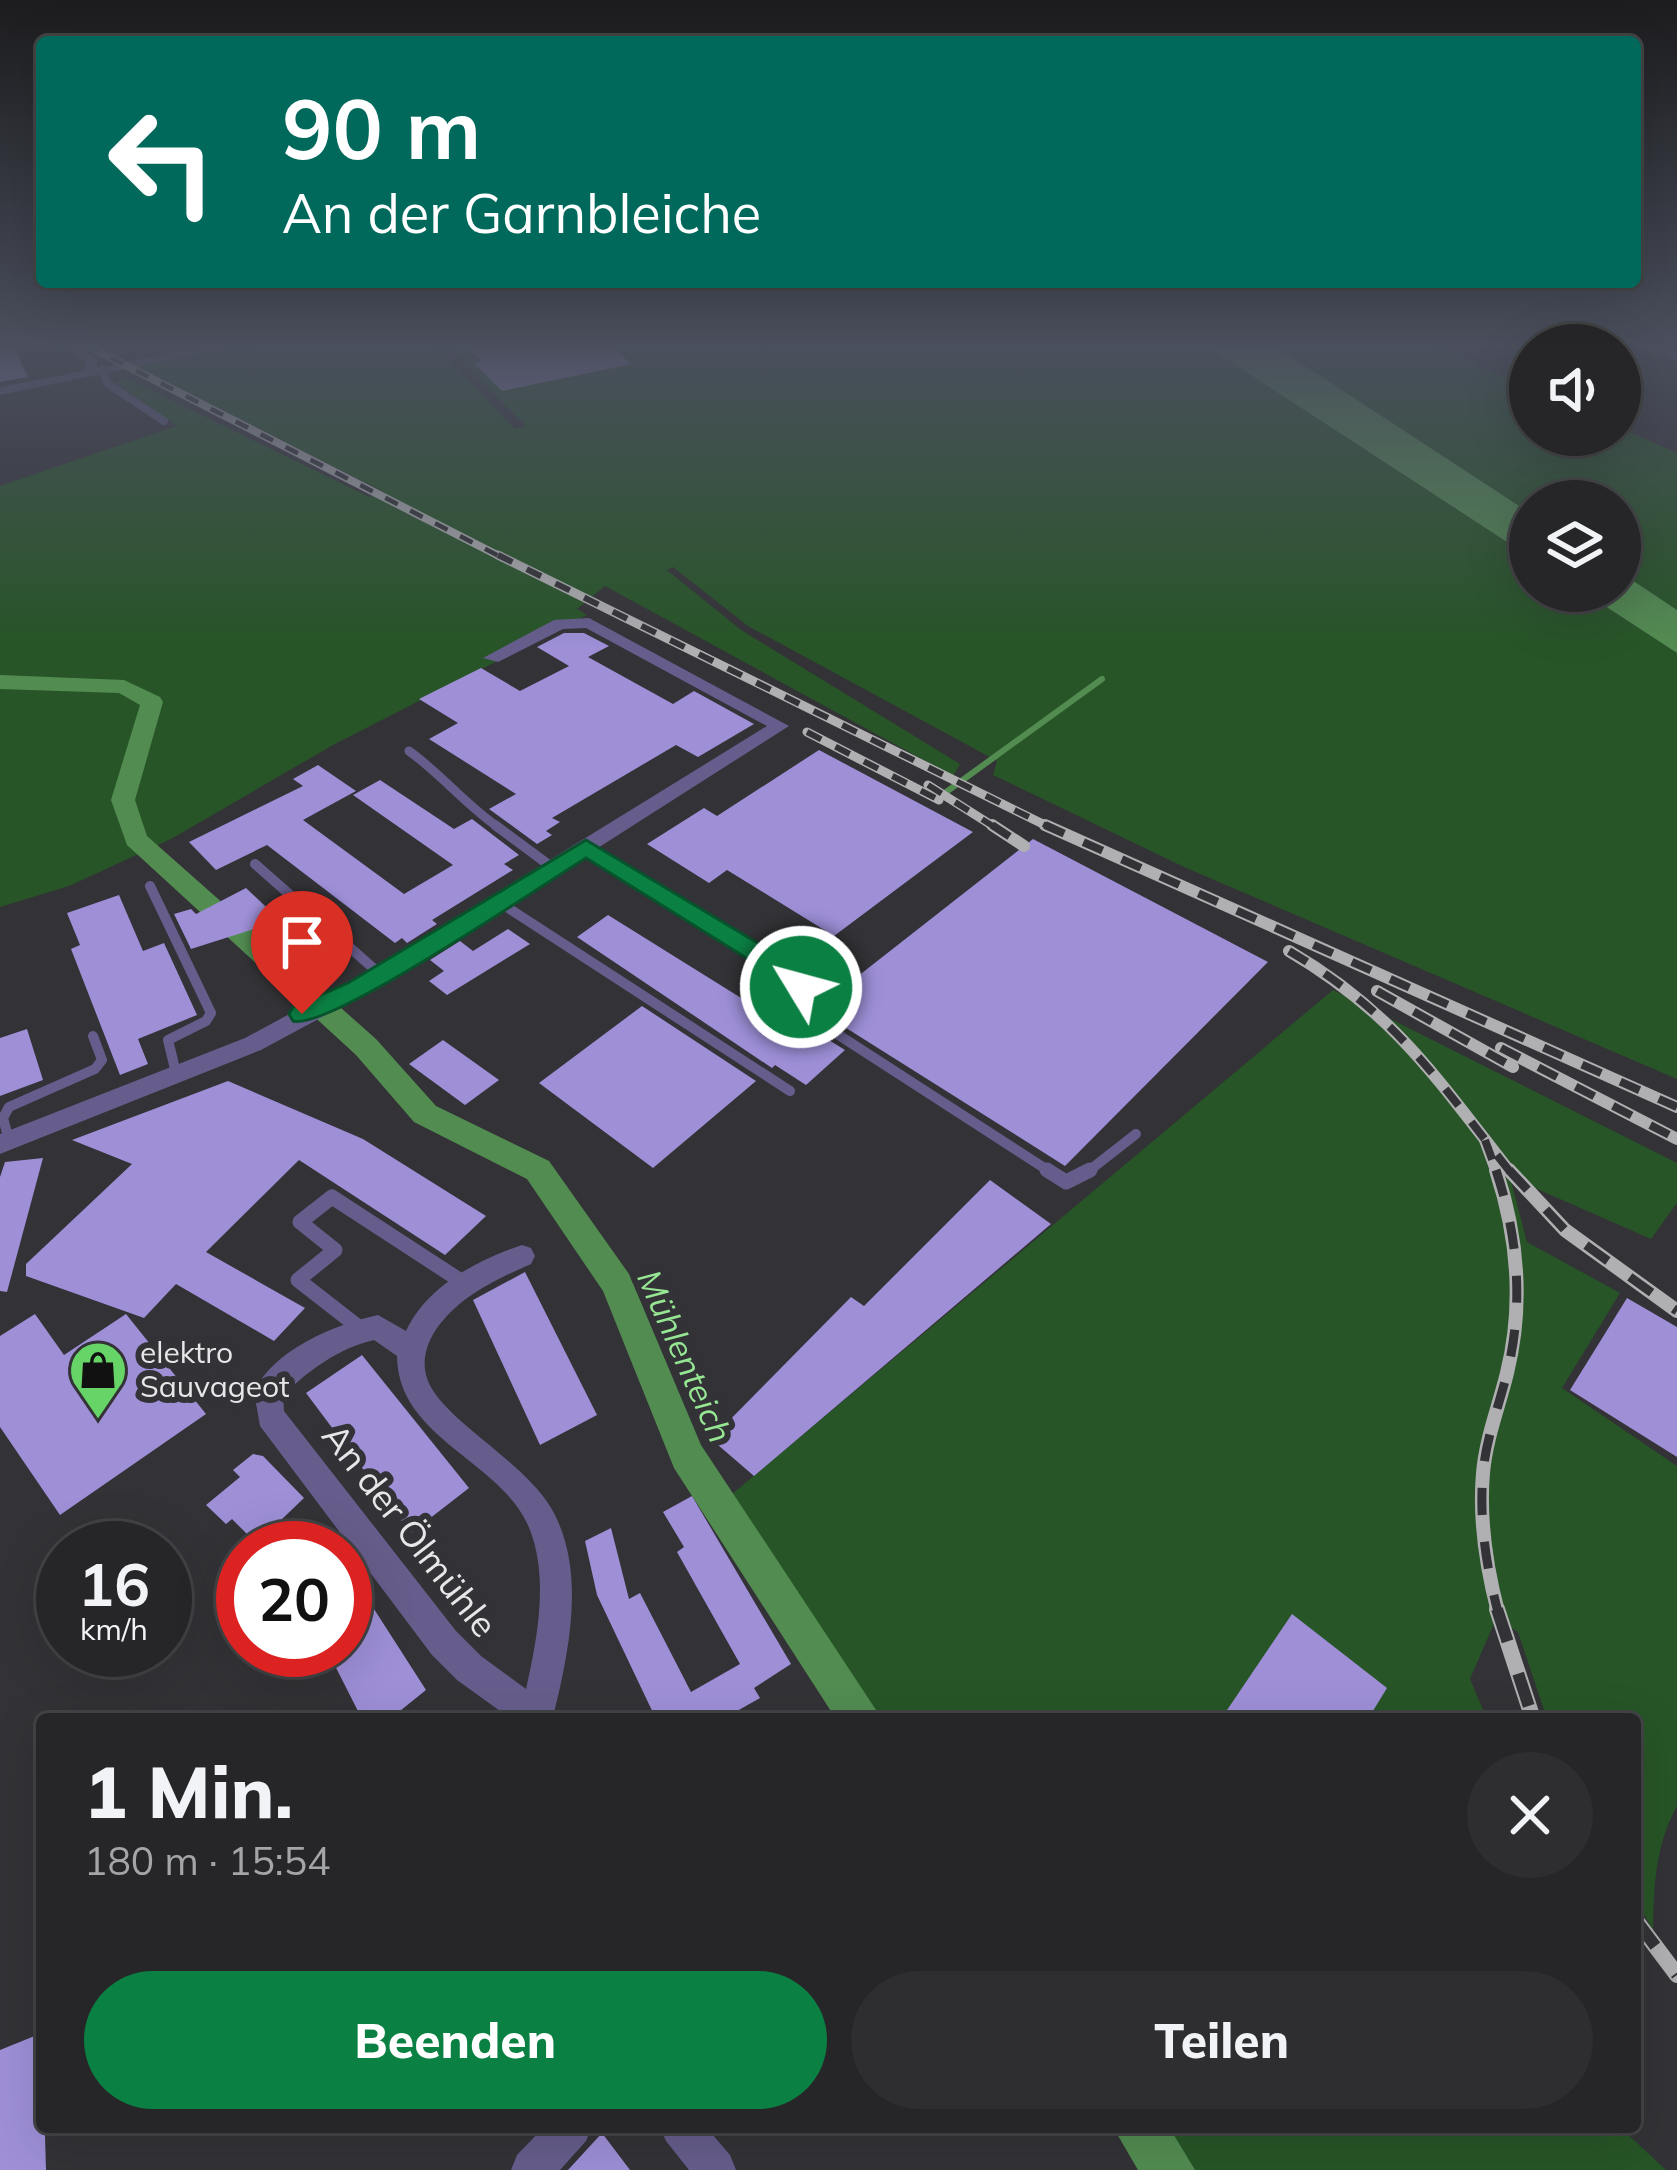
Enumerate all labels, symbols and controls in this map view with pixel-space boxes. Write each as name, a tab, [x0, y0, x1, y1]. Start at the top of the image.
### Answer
text: 90 m	[282, 75, 481, 180]
icon: left	[84, 84, 240, 240]
text: An der Garnbleiche	[282, 179, 761, 247]
map controls	[1509, 324, 1641, 612]
button: sound	[1509, 324, 1641, 456]
button: layers	[1509, 480, 1641, 612]
pin	[251, 891, 353, 1014]
icon: arrive	[269, 909, 335, 975]
position arrow	[738, 924, 864, 1050]
water label: Mühlenteich	[629, 1263, 742, 1449]
place label: elektro Sauvageot	[140, 1333, 290, 1405]
shop icon: elektro Sauvageot	[67, 1339, 129, 1421]
street label: An der Ölmühle	[313, 1414, 508, 1645]
speed limit sign: 20	[216, 1521, 372, 1677]
text: 16	[78, 1546, 150, 1621]
text: km/h	[80, 1610, 148, 1648]
text: 1 Min.	[84, 1746, 293, 1836]
button: close	[1467, 1752, 1593, 1878]
text: 180 m · 15:54	[84, 1836, 330, 1885]
button: Beenden	[84, 1971, 827, 2109]
button: Teilen	[851, 1971, 1593, 2109]

